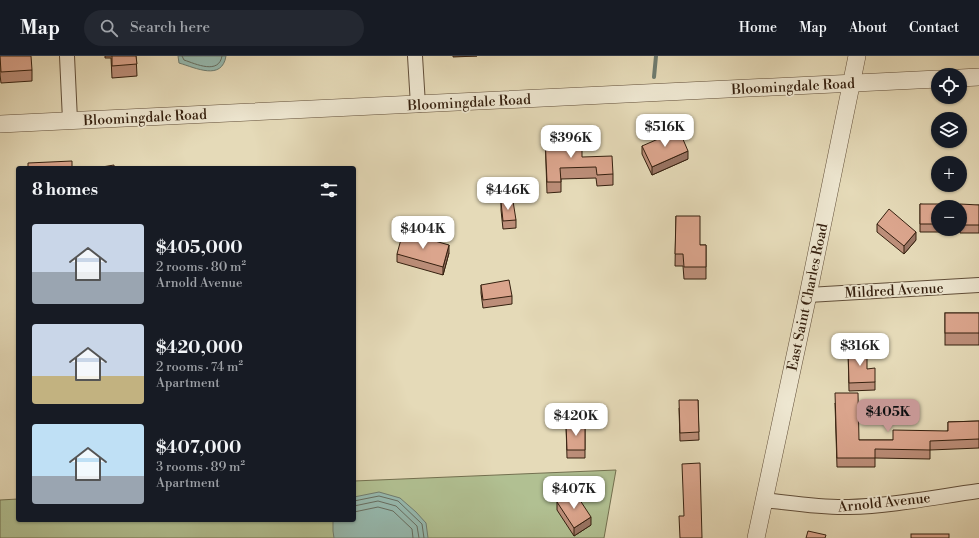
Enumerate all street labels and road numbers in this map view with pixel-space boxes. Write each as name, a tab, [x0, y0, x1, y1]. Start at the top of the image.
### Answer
street label: Bloomingdale Road	[730, 75, 855, 99]
street label: Bloomingdale Road	[406, 91, 531, 115]
street label: Bloomingdale Road	[82, 106, 207, 130]
street label: East Saint Charles Road	[784, 222, 832, 373]
street label: Mildred Avenue	[844, 279, 944, 303]
street label: Arnold Avenue	[836, 489, 931, 517]

